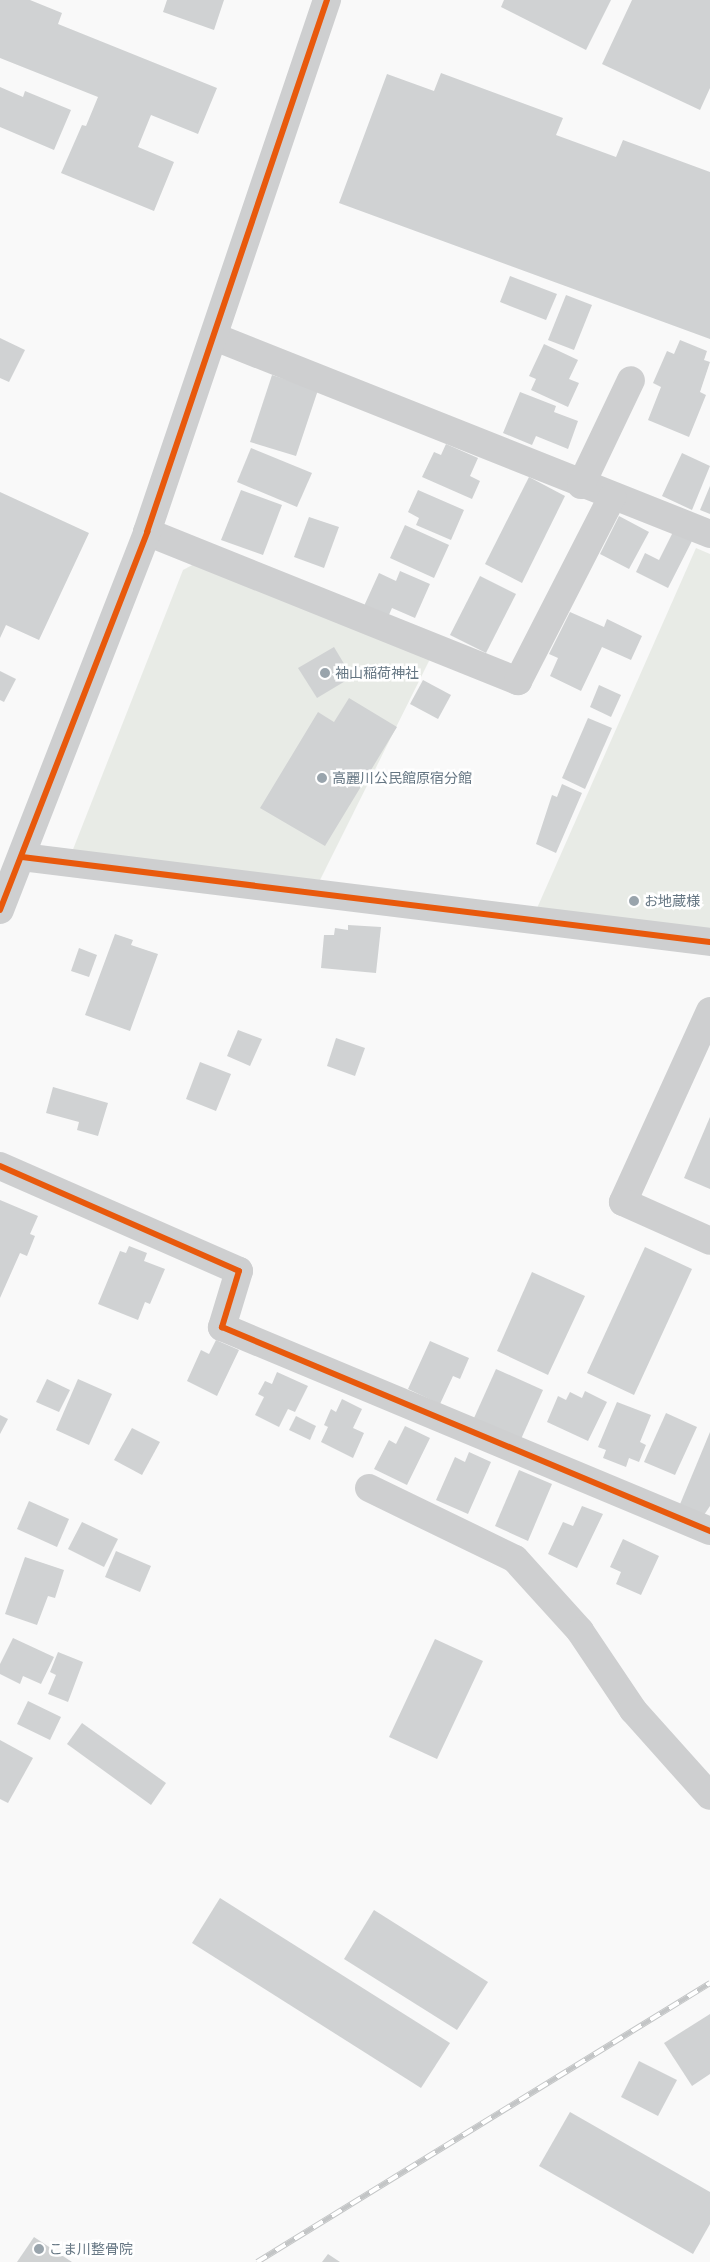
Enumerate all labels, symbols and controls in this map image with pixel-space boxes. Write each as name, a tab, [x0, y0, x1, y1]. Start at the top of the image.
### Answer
place label: 袖山稲荷神社	[335, 665, 419, 681]
marker: 袖山稲荷神社	[319, 667, 331, 679]
place label: 高麗川公民館原宿分館	[332, 770, 472, 786]
marker: 高麗川公民館原宿分館	[316, 772, 328, 784]
place label: お地蔵様	[644, 893, 700, 909]
marker: お地蔵様	[628, 895, 640, 907]
place label: こま川整骨院	[49, 2241, 133, 2257]
marker: こま川整骨院	[33, 2243, 45, 2255]

